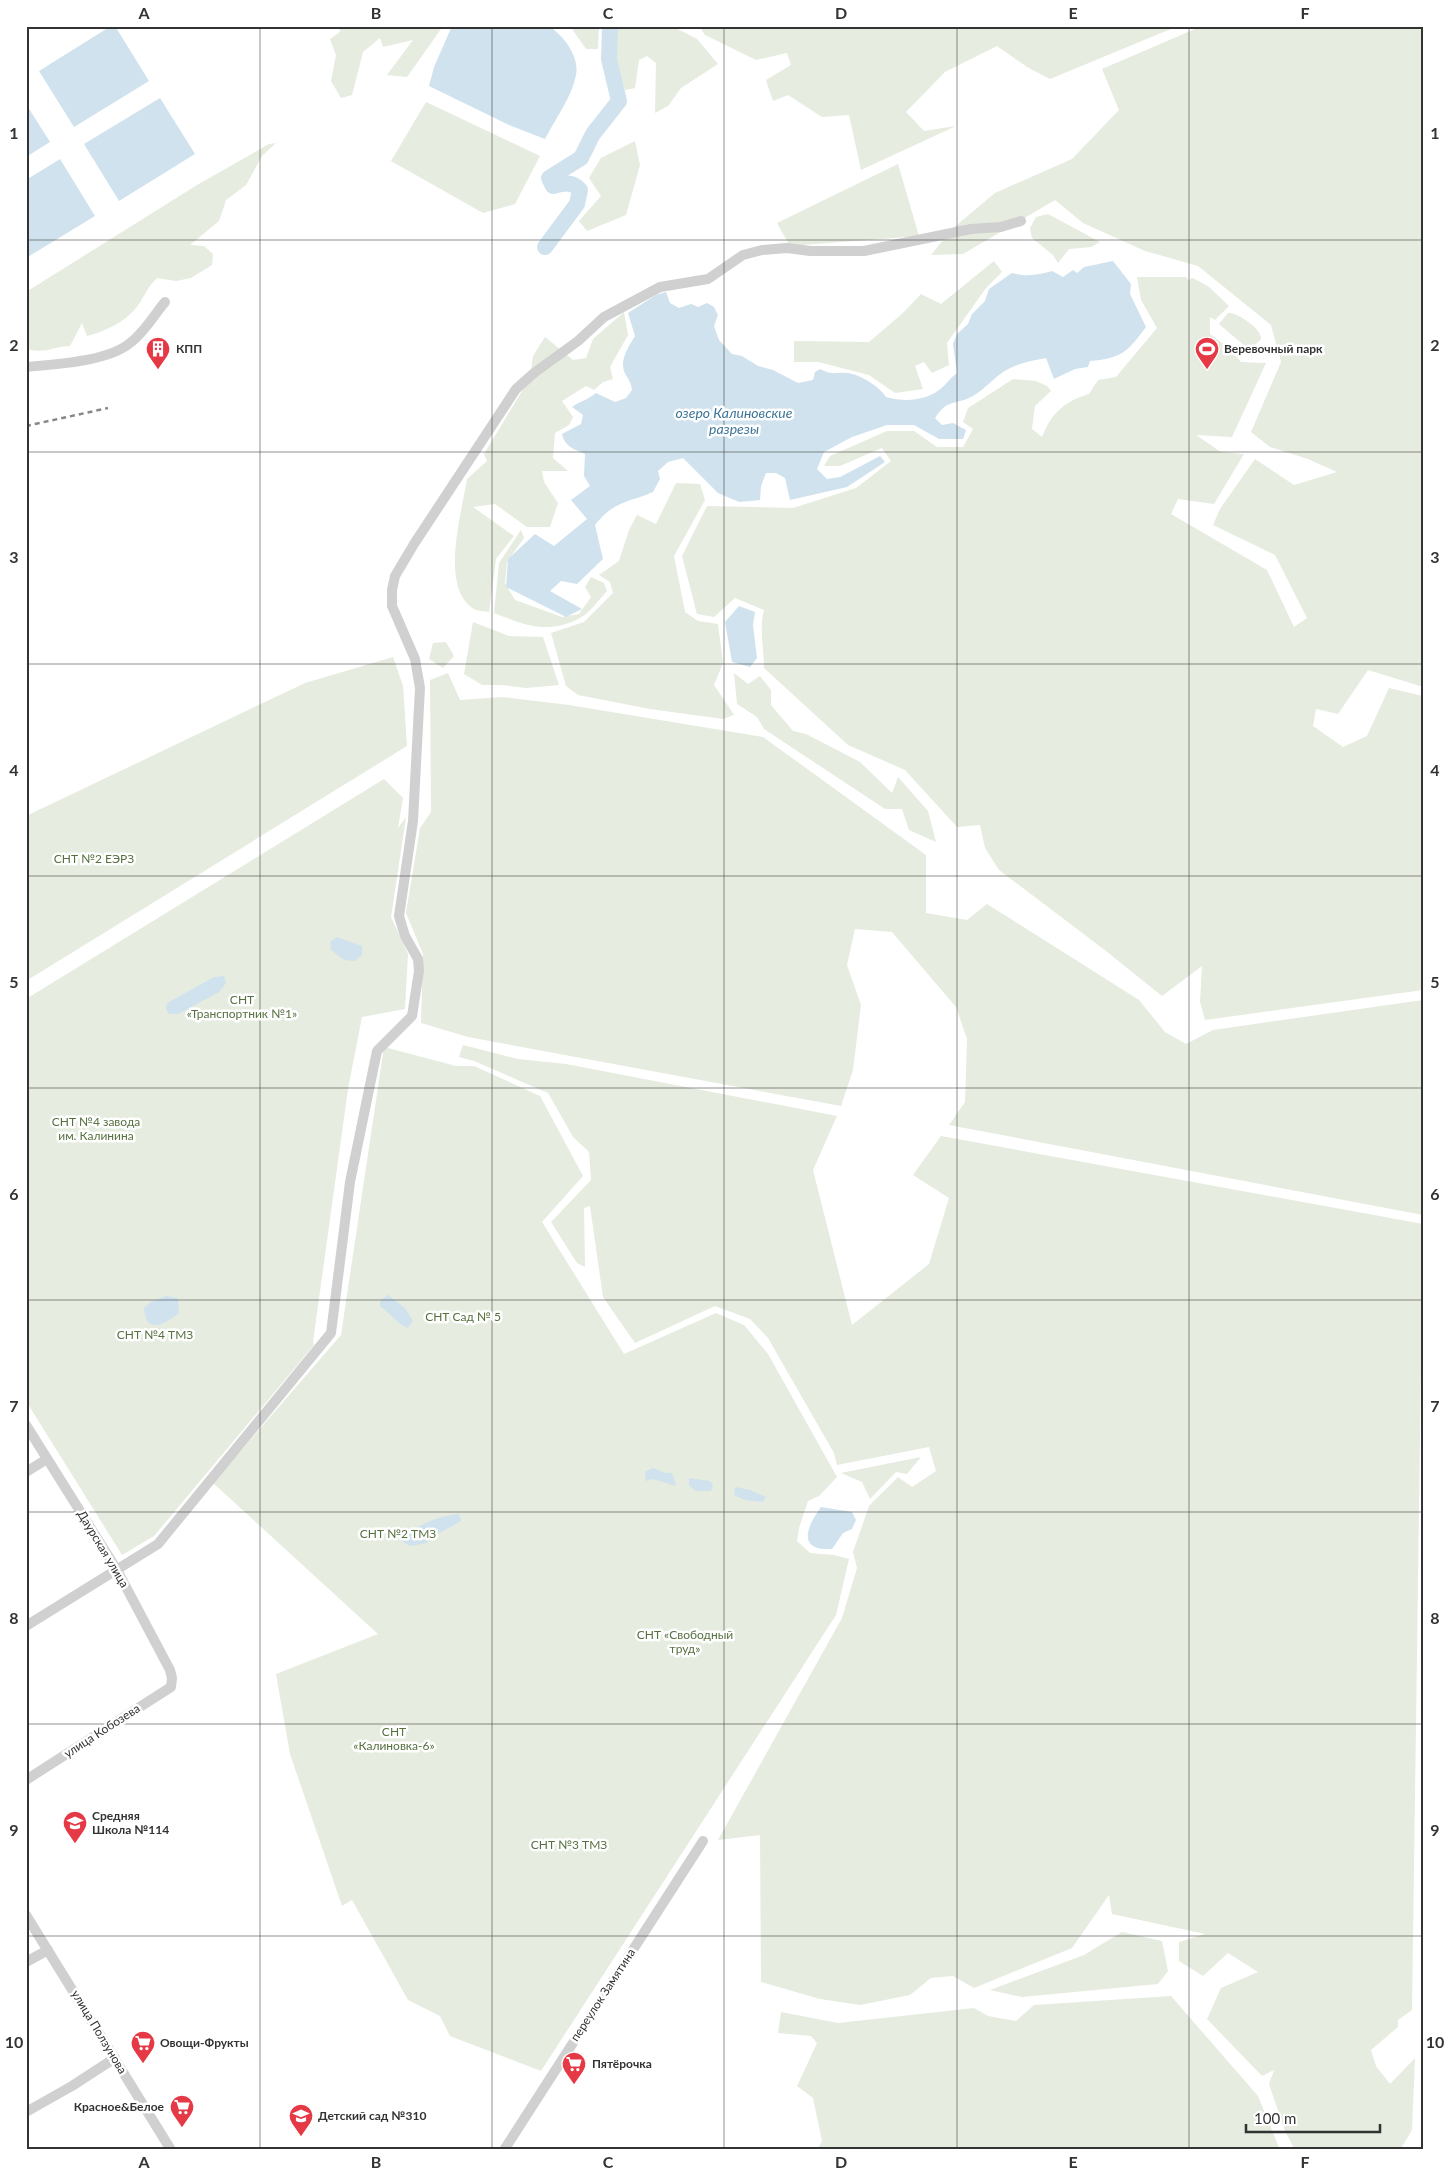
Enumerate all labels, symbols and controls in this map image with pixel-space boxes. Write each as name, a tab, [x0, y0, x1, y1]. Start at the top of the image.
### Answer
text: A	[137, 3, 150, 22]
text: B	[371, 3, 381, 22]
text: C	[603, 3, 614, 22]
text: D	[835, 3, 847, 22]
text: E	[1068, 3, 1078, 22]
text: F	[1300, 3, 1310, 22]
text: 1	[9, 123, 19, 142]
text: 1	[1430, 123, 1440, 142]
text: 2	[9, 335, 19, 354]
text: 2	[1430, 335, 1440, 354]
building icon: КПП	[145, 336, 171, 370]
sports icon: Веревочный парк	[1194, 336, 1220, 370]
place label: КПП	[176, 341, 202, 356]
place label: Веревочный парк	[1224, 341, 1323, 356]
water label: озеро Калиновские разрезы	[676, 404, 793, 437]
text: 3	[9, 547, 19, 566]
text: 3	[1430, 547, 1440, 566]
text: 4	[9, 760, 19, 779]
text: 4	[1430, 760, 1440, 779]
park label: СНТ №2 ЕЭРЗ	[54, 851, 134, 866]
text: 5	[9, 972, 19, 991]
text: 5	[1430, 972, 1440, 991]
park label: СНТ «Транспортник №1»	[187, 992, 297, 1021]
park label: СНТ №4 завода им. Калинина	[52, 1114, 140, 1143]
text: 6	[9, 1184, 19, 1203]
text: 6	[1430, 1184, 1440, 1203]
park label: СНТ Сад № 5	[425, 1309, 501, 1324]
park label: СНТ №4 ТМЗ	[117, 1327, 193, 1342]
text: 7	[9, 1396, 19, 1415]
text: 7	[1430, 1396, 1440, 1415]
street label: Даурская улица	[74, 1507, 132, 1590]
park label: СНТ №2 ТМЗ	[360, 1526, 436, 1541]
text: 8	[9, 1608, 19, 1627]
text: 8	[1430, 1608, 1440, 1627]
park label: СНТ «Свободный труд»	[637, 1627, 733, 1656]
street label: улица Кобозева	[61, 1700, 143, 1761]
park label: СНТ «Калиновка-6»	[353, 1724, 435, 1753]
place label: Средняя Школа №114	[92, 1808, 169, 1837]
school or university icon: Средняя Школа №114	[62, 1810, 88, 1844]
text: 9	[9, 1820, 19, 1839]
text: 9	[1430, 1820, 1440, 1839]
park label: СНТ №3 ТМЗ	[531, 1837, 607, 1852]
street label: переулок Замятина	[567, 1946, 638, 2044]
street label: улица Ползунова	[69, 1987, 130, 2076]
supermarket icon: Овощи-Фрукты	[130, 2030, 156, 2064]
text: 10	[5, 2032, 23, 2051]
text: 10	[1426, 2032, 1444, 2051]
place label: Овощи-Фрукты	[160, 2035, 249, 2050]
supermarket icon: Пятёрочка	[561, 2051, 587, 2085]
place label: Пятёрочка	[592, 2056, 652, 2071]
supermarket icon: Красное&Белое	[169, 2094, 195, 2128]
place label: Красное&Белое	[74, 2099, 165, 2114]
scale bar	[1246, 2101, 1380, 2133]
school or university icon: Детский сад №310	[288, 2103, 314, 2137]
place label: Детский сад №310	[318, 2108, 426, 2123]
text: 100 m	[1254, 2109, 1296, 2127]
text: A	[137, 2152, 150, 2171]
text: B	[371, 2152, 381, 2171]
text: C	[603, 2152, 614, 2171]
text: D	[835, 2152, 847, 2171]
text: E	[1068, 2152, 1078, 2171]
text: F	[1300, 2152, 1310, 2171]

